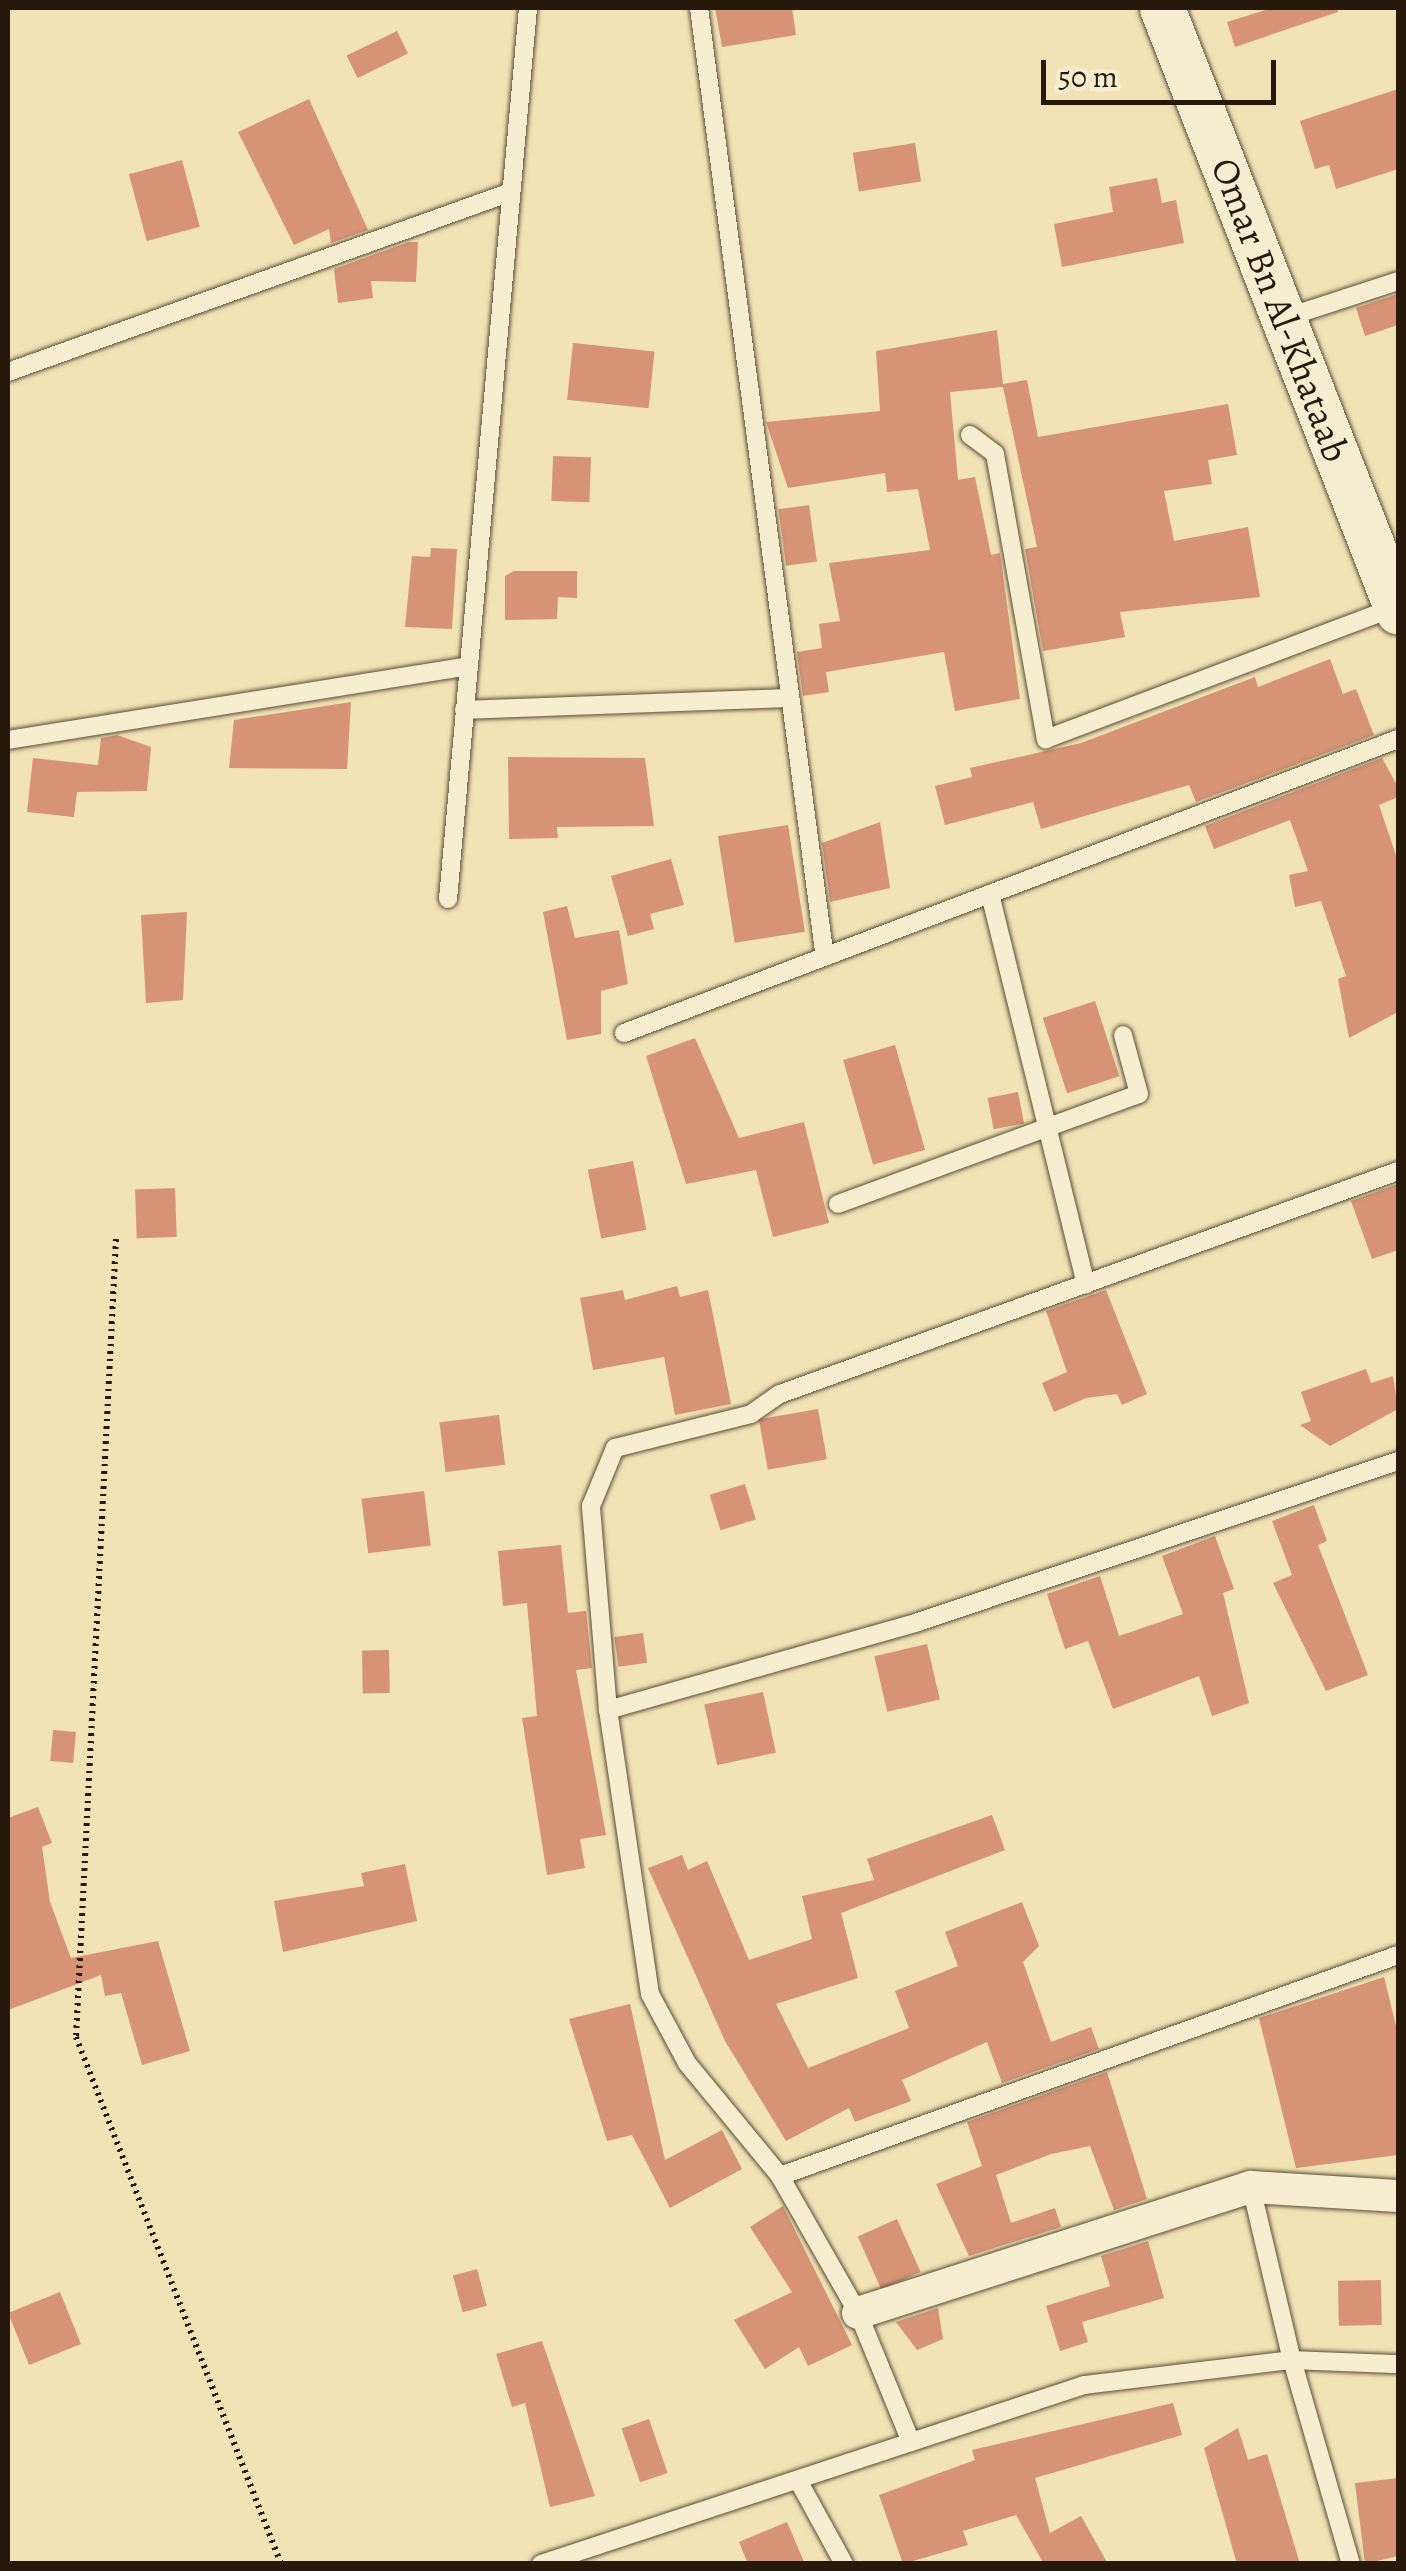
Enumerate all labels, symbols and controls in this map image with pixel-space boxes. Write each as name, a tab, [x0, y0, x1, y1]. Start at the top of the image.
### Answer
scale bar	[1046, 40, 1281, 102]
text: 50 m	[1058, 57, 1118, 97]
street label: Omar Bn Al-Khataab	[1201, 152, 1359, 468]

